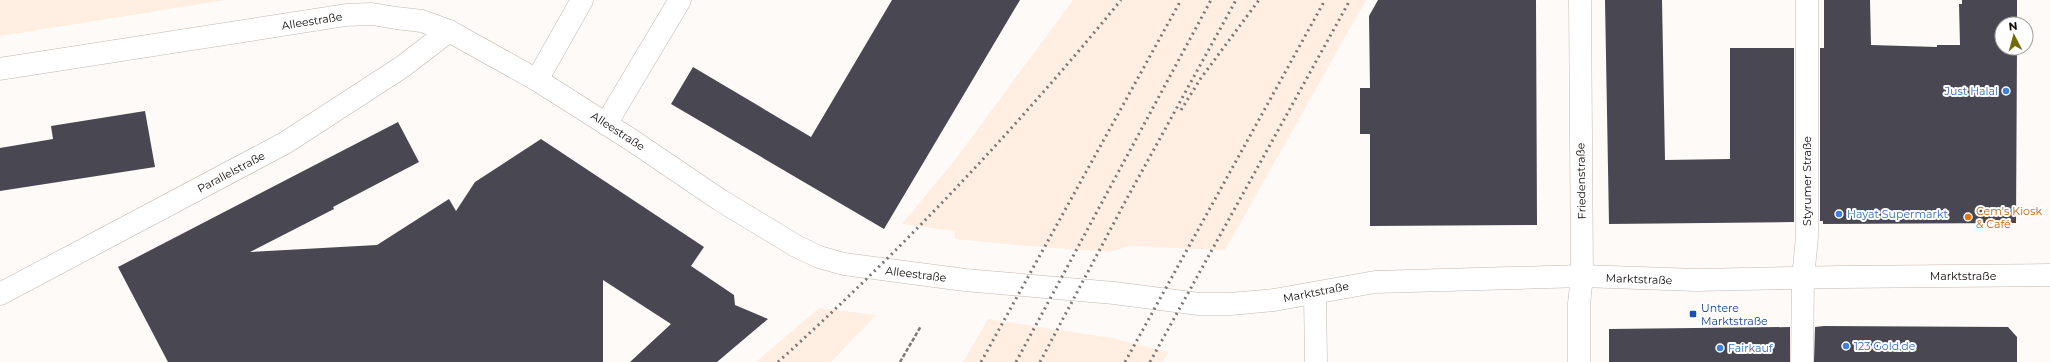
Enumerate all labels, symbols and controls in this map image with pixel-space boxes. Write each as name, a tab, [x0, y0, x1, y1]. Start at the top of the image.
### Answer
street label: Alleestraße	[281, 9, 344, 33]
north arrow	[1994, 16, 2034, 56]
text: N	[2008, 19, 2018, 33]
place label: Just Halal	[1944, 84, 1998, 98]
marker: Just Halal	[2001, 86, 2011, 96]
street label: Alleestraße	[588, 108, 648, 154]
street label: Styrumer Straße	[1800, 136, 1814, 226]
street label: Friedenstraße	[1573, 142, 1589, 219]
street label: Parallelstraße	[195, 148, 267, 196]
place label: Cem's Kiosk & Café	[1976, 204, 2042, 231]
place label: Hayat Supermarkt	[1847, 207, 1948, 221]
marker: Hayat Supermarkt	[1834, 209, 1844, 219]
marker: Cem's Kiosk & Café	[1963, 212, 1973, 222]
street label: Alleestraße	[885, 263, 948, 285]
street label: Marktstraße	[1930, 269, 1997, 283]
street label: Marktstraße	[1605, 271, 1673, 287]
street label: Marktstraße	[1282, 279, 1350, 305]
place label: Untere Marktstraße	[1701, 301, 1768, 328]
marker: Untere Marktstraße	[1688, 309, 1698, 319]
place label: 123 Gold.de	[1854, 339, 1916, 353]
place label: Fairkauf	[1728, 341, 1774, 355]
marker: 123 Gold.de	[1841, 341, 1851, 351]
marker: Fairkauf	[1715, 343, 1725, 353]

